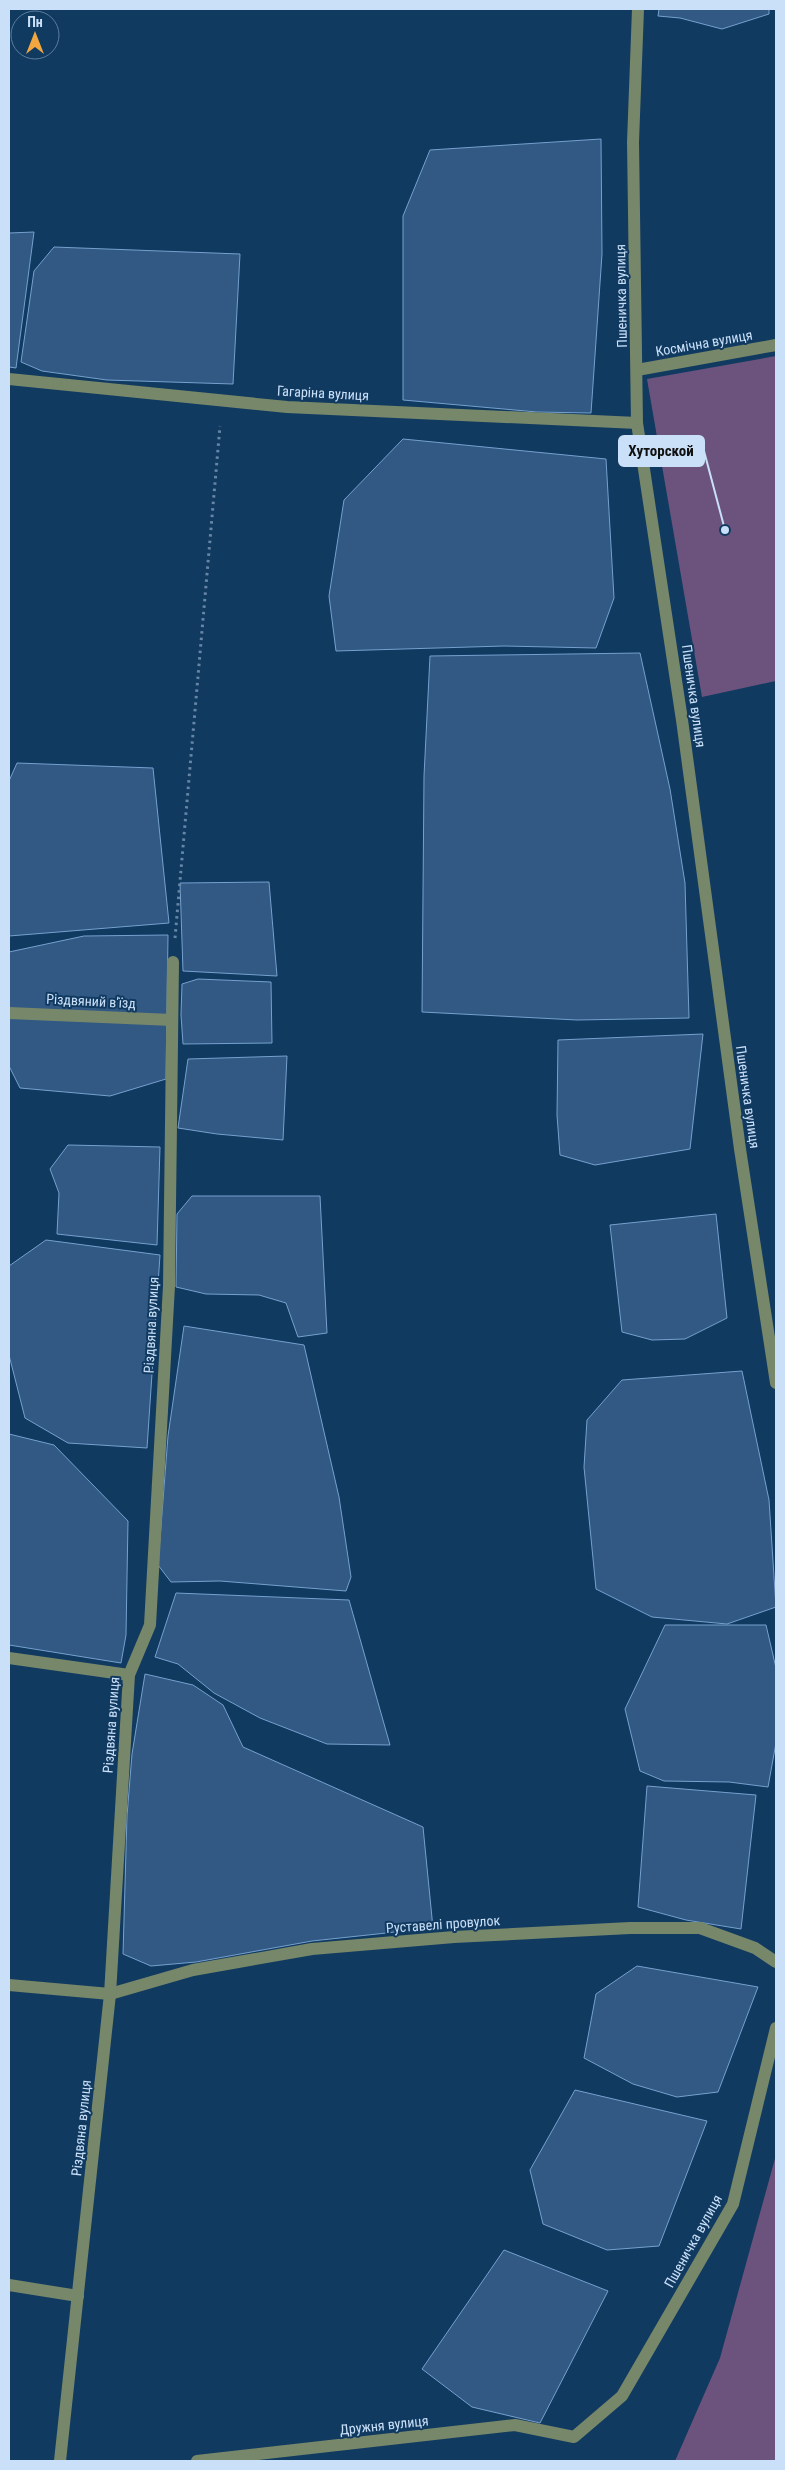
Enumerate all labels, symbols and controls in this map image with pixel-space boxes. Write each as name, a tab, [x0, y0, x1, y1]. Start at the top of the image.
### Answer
north arrow	[10, 10, 60, 60]
text: Пн	[27, 14, 43, 30]
street label: Пшеничка вулиця	[612, 244, 630, 348]
street label: Космічна вулиця	[654, 327, 754, 359]
street label: Гагаріна вулиця	[277, 383, 369, 403]
callout: Хуторской	[619, 436, 704, 466]
text: Хуторской	[628, 442, 694, 460]
street label: Пшеничка вулиця	[679, 644, 709, 748]
street label: Різдвяний в'їзд	[46, 991, 137, 1011]
street label: Пшеничка вулиця	[733, 1045, 763, 1149]
street label: Різдвяна вулиця	[140, 1276, 162, 1374]
street label: Різдвяна вулиця	[100, 1676, 122, 1774]
street label: Руставелі провулок	[385, 1912, 501, 1936]
street label: Різдвяна вулиця	[68, 2079, 94, 2177]
street label: Пшеничка вулиця	[661, 2192, 725, 2290]
street label: Дружня вулиця	[339, 2412, 429, 2438]

